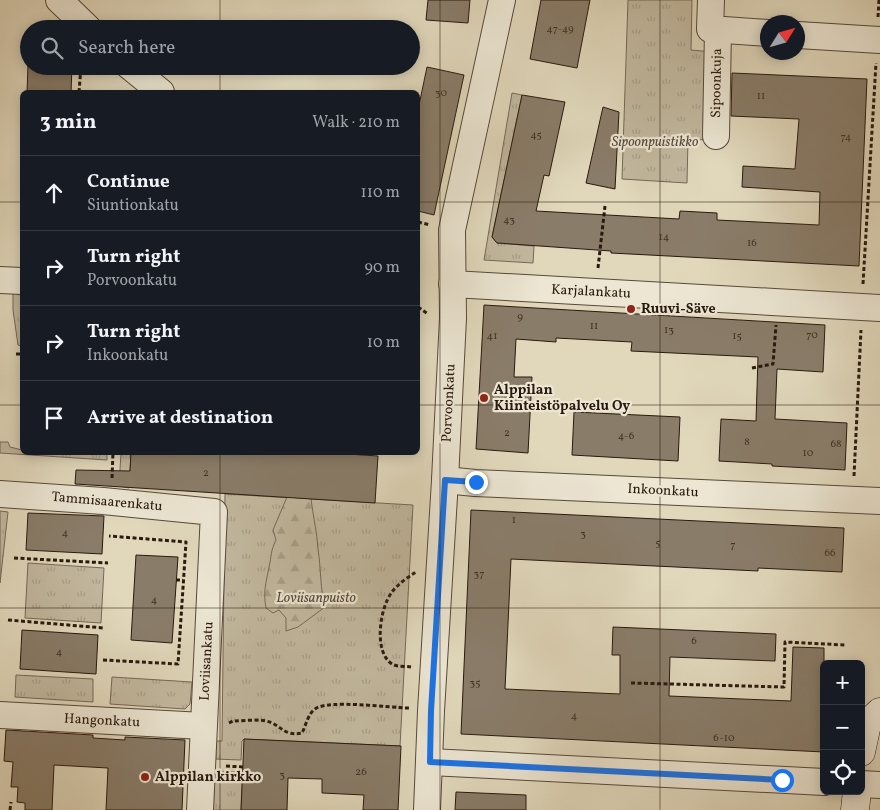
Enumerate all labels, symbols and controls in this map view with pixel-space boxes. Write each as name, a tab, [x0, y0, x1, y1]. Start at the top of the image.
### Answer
north arrow	[760, 15, 805, 60]
search box	[20, 20, 420, 75]
house number: 47-49	[546, 22, 574, 37]
icon: search	[38, 34, 66, 62]
text: Search here	[78, 35, 175, 61]
street label: Sipoonkuja	[707, 48, 727, 118]
house number: 30	[435, 86, 447, 101]
house number: 11	[757, 89, 765, 104]
text: 3 min	[40, 108, 96, 137]
text: Walk · 210 m	[312, 112, 400, 134]
house number: 45	[530, 128, 542, 143]
house number: 74	[841, 130, 852, 145]
park label: Sipoonpuistikko	[612, 133, 699, 152]
text: Continue	[87, 169, 170, 195]
icon: ahead	[40, 179, 68, 207]
text: 110 m	[361, 182, 400, 204]
text: Siuntionkatu	[87, 195, 179, 217]
house number: 43	[503, 213, 515, 228]
house number: 14	[659, 230, 670, 245]
house number: 16	[747, 236, 757, 251]
text: Turn right	[87, 244, 180, 270]
icon: right	[40, 254, 68, 282]
text: 90 m	[364, 257, 400, 279]
text: Porvoonkatu	[87, 270, 177, 292]
street label: Karjalankatu	[551, 280, 632, 304]
place label: Ruuvi-Säve	[641, 300, 716, 319]
marker: Ruuvi-Säve	[625, 303, 637, 315]
house number: 9	[517, 310, 523, 325]
text: Turn right	[87, 319, 180, 345]
house number: 11	[590, 319, 598, 334]
house number: 13	[664, 323, 674, 338]
house number: 70	[806, 328, 818, 343]
icon: right	[40, 329, 68, 357]
house number: 41	[487, 329, 497, 344]
house number: 15	[732, 329, 742, 344]
text: 10 m	[367, 332, 400, 354]
text: Inkoonkatu	[87, 345, 168, 367]
street label: Porvoonkatu	[437, 363, 461, 443]
place label: Alppilan Kiinteistöpalvelu Oy	[494, 381, 630, 416]
marker: Alppilan Kiinteistöpalvelu Oy	[478, 392, 490, 404]
icon: arrive	[40, 404, 68, 432]
text: Arrive at destination	[87, 405, 273, 431]
house number: 2	[504, 426, 510, 441]
house number: 4-6	[618, 429, 635, 444]
house number: 8	[744, 435, 750, 450]
house number: 68	[830, 437, 842, 452]
house number: 10	[803, 446, 814, 461]
house number: 2	[203, 466, 209, 481]
route end	[465, 471, 488, 494]
street label: Inkoonkatu	[627, 480, 699, 502]
street label: Tammisaarenkatu	[51, 488, 163, 516]
house number: 1	[512, 513, 516, 528]
house number: 4	[62, 526, 69, 541]
house number: 3	[580, 527, 586, 542]
house number: 5	[655, 536, 661, 551]
house number: 7	[730, 538, 736, 553]
house number: 66	[824, 546, 836, 561]
house number: 37	[474, 567, 484, 582]
park label: Loviisanpuisto	[276, 589, 356, 608]
house number: 4	[151, 593, 158, 608]
street label: Loviisankatu	[195, 621, 219, 701]
house number: 6	[691, 634, 697, 649]
house number: 4	[56, 645, 63, 660]
map controls	[820, 660, 865, 795]
button: +	[820, 660, 865, 705]
house number: 35	[470, 676, 480, 691]
button: −	[820, 705, 865, 750]
house number: 4	[571, 709, 578, 724]
street label: Hangonkatu	[64, 710, 141, 732]
house number: 6-10	[713, 731, 735, 746]
button: locate	[820, 750, 865, 795]
house number: 26	[355, 765, 367, 780]
place label: Alppilan kirkko	[155, 768, 261, 787]
house number: 3	[279, 768, 285, 783]
route start	[771, 769, 794, 792]
marker: Alppilan kirkko	[139, 771, 151, 783]

